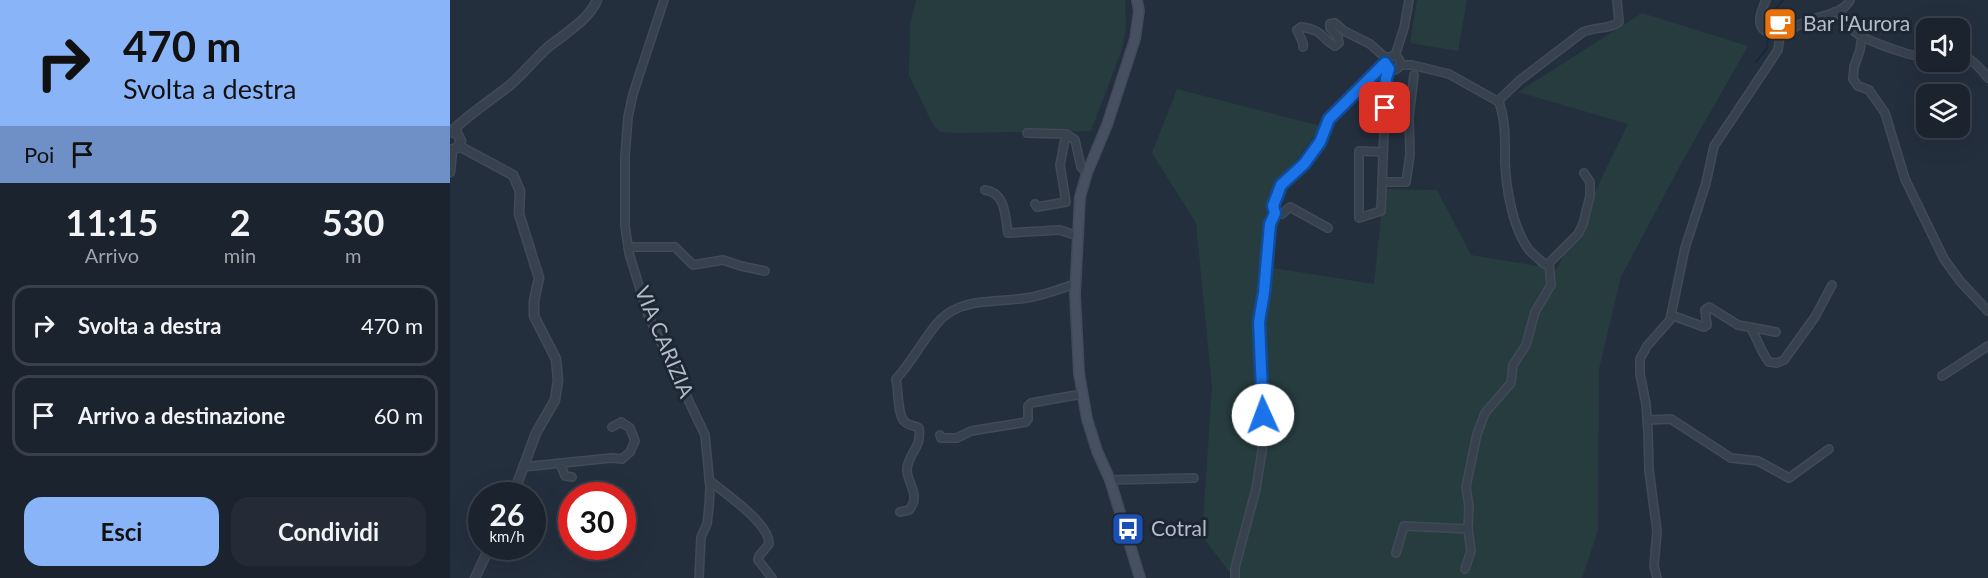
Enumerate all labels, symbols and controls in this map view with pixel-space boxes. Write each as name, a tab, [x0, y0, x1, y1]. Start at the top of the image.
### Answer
cafe icon: Bar l'Aurora	[1762, 6, 1798, 42]
place label: Bar l'Aurora	[1803, 10, 1910, 35]
map controls	[1916, 18, 1970, 138]
button: sound	[1916, 18, 1970, 72]
text: 470 m	[123, 21, 241, 71]
icon: right	[24, 24, 102, 102]
text: Svolta a destra	[123, 72, 296, 105]
pin	[1359, 82, 1410, 133]
button: layers	[1916, 84, 1970, 138]
icon: arrive	[1368, 91, 1401, 124]
icon: arrive	[66, 138, 99, 171]
text: Poi	[24, 141, 54, 168]
text: 11:15	[66, 200, 158, 244]
text: 2	[230, 200, 251, 244]
text: 530	[322, 200, 384, 244]
text: Arrivo	[85, 243, 139, 267]
text: min	[224, 243, 256, 267]
text: m	[345, 243, 361, 267]
street label: VIA CARIZIA	[631, 282, 700, 402]
icon: right	[27, 309, 60, 342]
text: Svolta a destra	[78, 312, 221, 339]
text: 470 m	[361, 312, 423, 339]
position arrow	[1231, 383, 1295, 447]
icon: arrive	[27, 399, 60, 432]
text: Arrivo a destinazione	[78, 402, 285, 429]
text: 60 m	[374, 402, 423, 429]
speed limit sign: 30	[558, 482, 636, 560]
text: 26	[490, 496, 524, 532]
button: Esci	[24, 497, 219, 566]
button: Condividi	[231, 497, 426, 566]
bus stop icon: Cotral	[1110, 511, 1146, 547]
place label: Cotral	[1151, 515, 1207, 540]
text: km/h	[489, 527, 525, 545]

